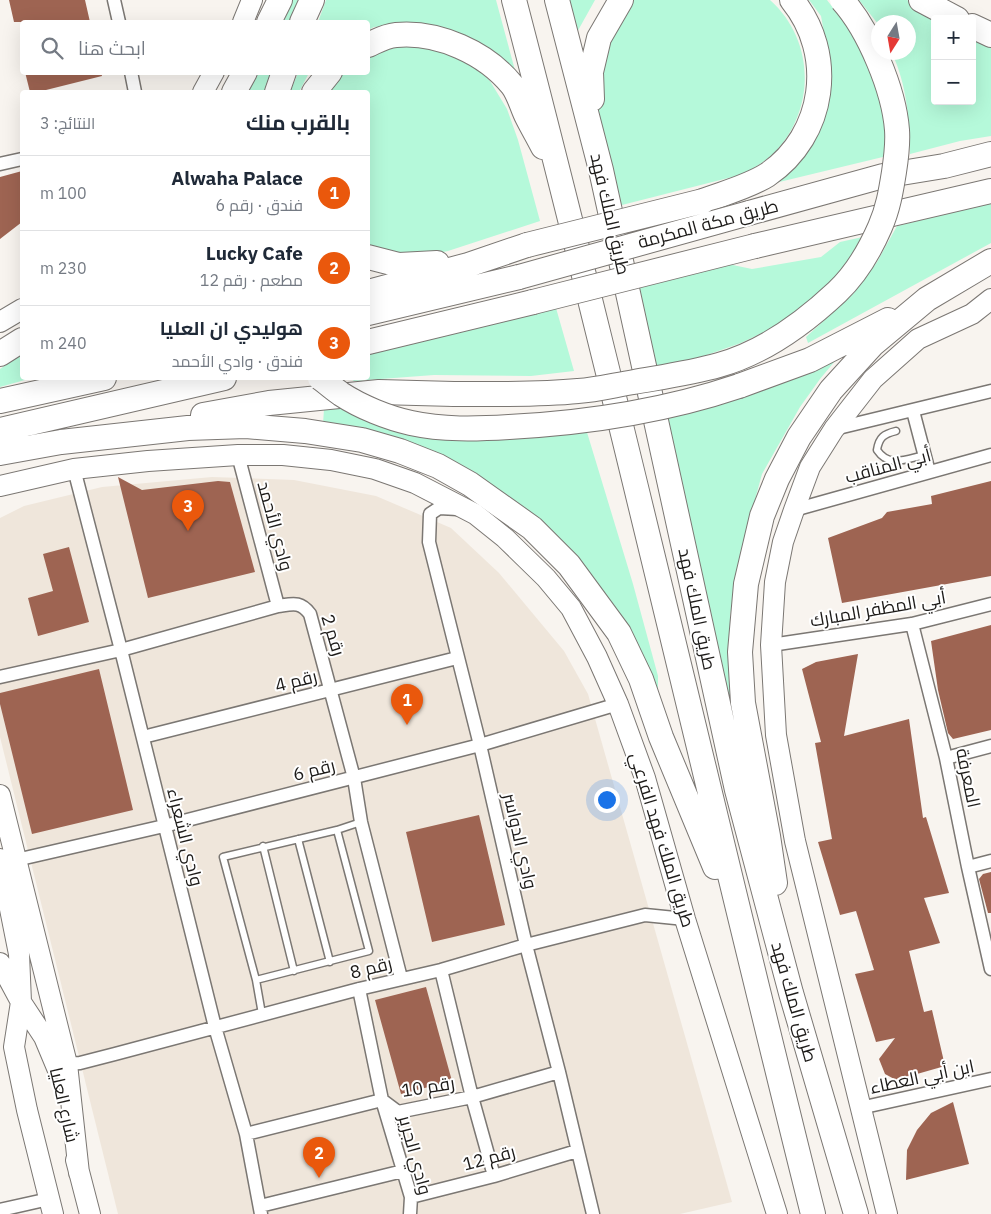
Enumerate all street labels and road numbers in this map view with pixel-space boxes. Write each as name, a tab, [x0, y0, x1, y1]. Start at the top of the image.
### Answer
street label: طريق الملك فهد	[584, 151, 636, 277]
street label: طريق مكة المكرمة	[635, 194, 781, 254]
street label: أبي المناقب	[842, 443, 934, 491]
street label: وادي الأحمد	[250, 478, 298, 574]
street label: طريق الملك فهد	[672, 546, 722, 672]
street label: أبي المظفر المبارك	[808, 585, 948, 635]
street label: رقم 2	[315, 611, 351, 659]
street label: رقم 4	[272, 664, 320, 698]
street label: المعرفة	[951, 746, 986, 810]
street label: طريق الملك فهد الفرعي	[622, 750, 700, 931]
street label: رقم 6	[290, 753, 338, 787]
street label: وادي الشعراء	[159, 785, 209, 889]
street label: وادي الدواسر	[495, 790, 543, 892]
street label: طريق الملك فهد	[765, 939, 823, 1065]
street label: رقم 8	[347, 951, 395, 985]
street label: ابن أبي العطاء	[868, 1054, 977, 1102]
street label: شارع العليا	[44, 1065, 84, 1145]
street label: رقم 10	[400, 1071, 456, 1103]
street label: وادي الجرير	[391, 1112, 437, 1198]
street label: رقم 12	[460, 1139, 518, 1177]

